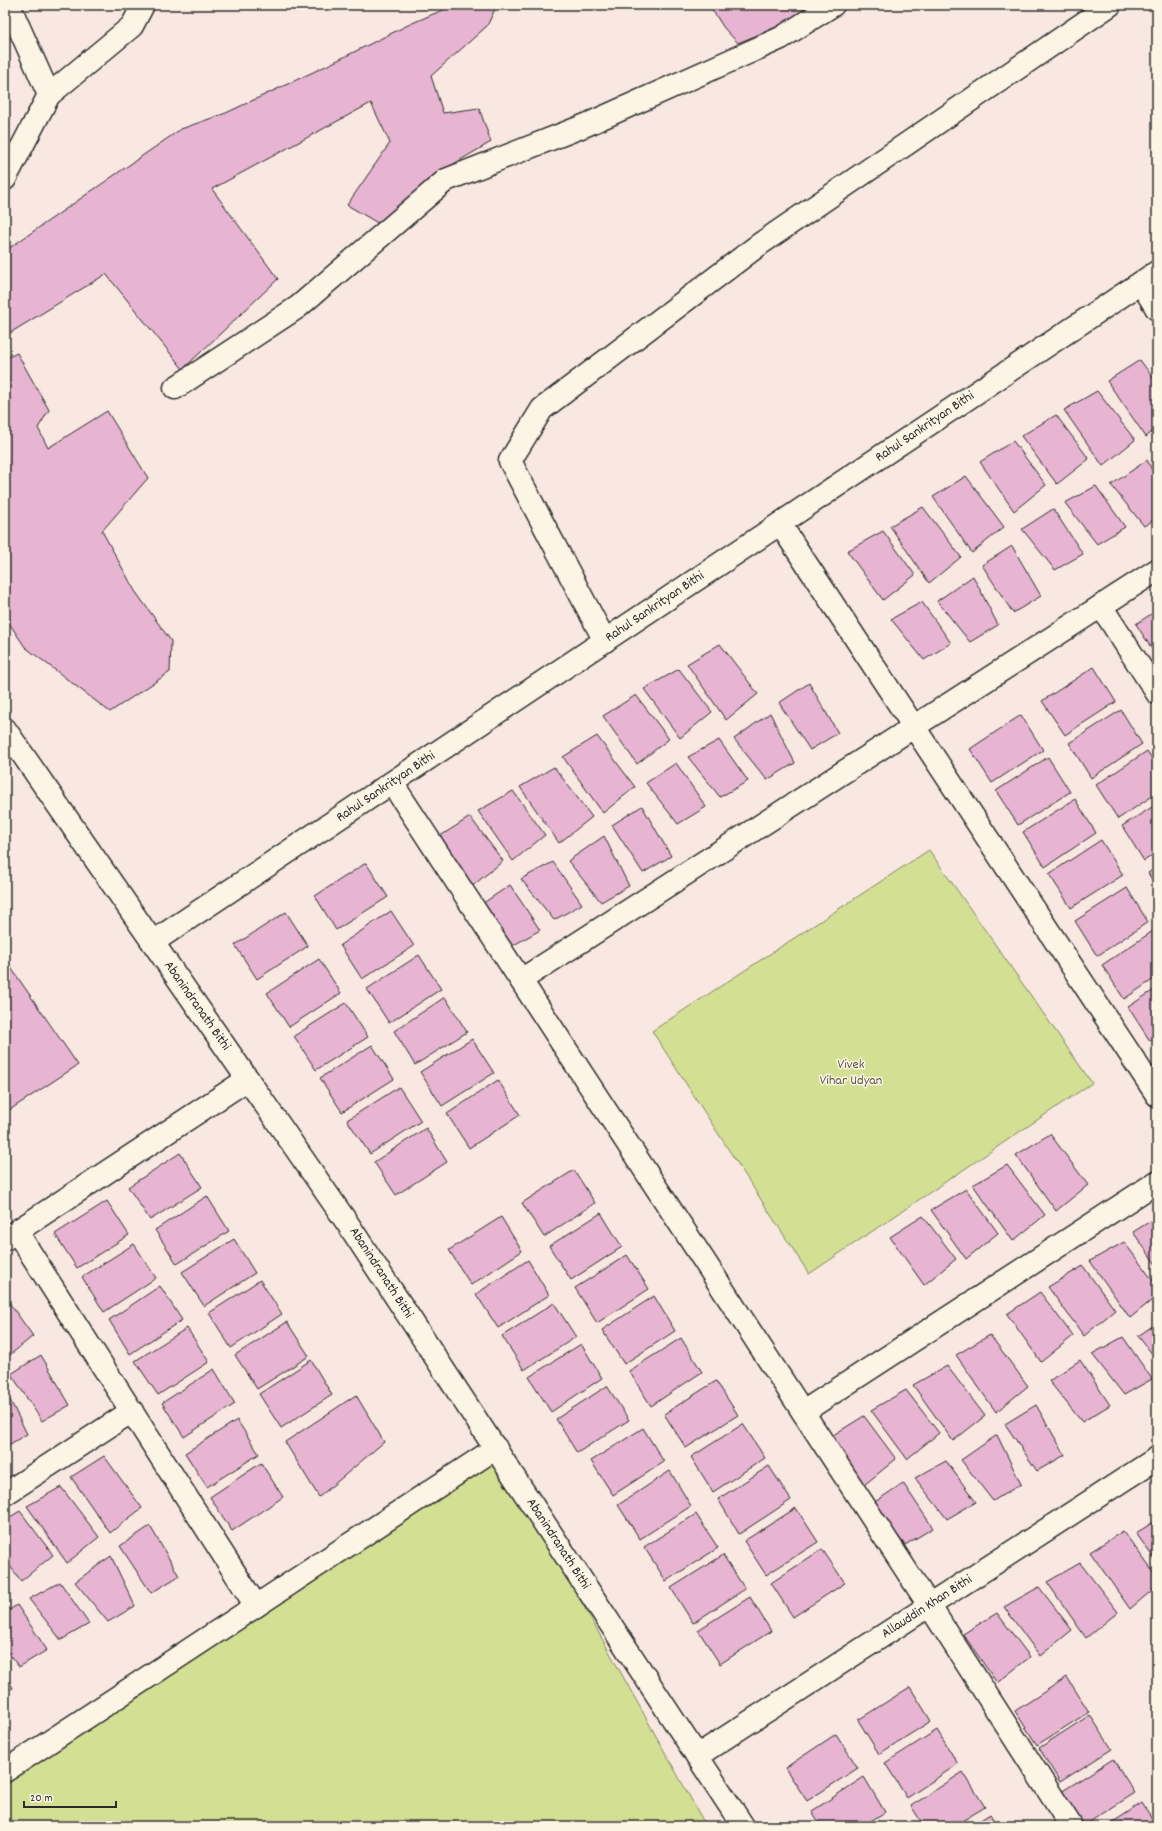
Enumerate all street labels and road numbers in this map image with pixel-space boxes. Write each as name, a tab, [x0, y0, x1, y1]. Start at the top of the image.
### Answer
street label: Rahul Sankrityan Bithi	[872, 386, 979, 468]
street label: Rahul Sankrityan Bithi	[602, 566, 709, 648]
street label: Rahul Sankrityan Bithi	[333, 746, 440, 828]
street label: Abanindranath Bithi	[159, 957, 236, 1055]
street label: Abanindranath Bithi	[344, 1223, 418, 1323]
street label: Abanindranath Bithi	[521, 1494, 595, 1594]
street label: Allauddin Khan Bithi	[878, 1570, 977, 1644]

